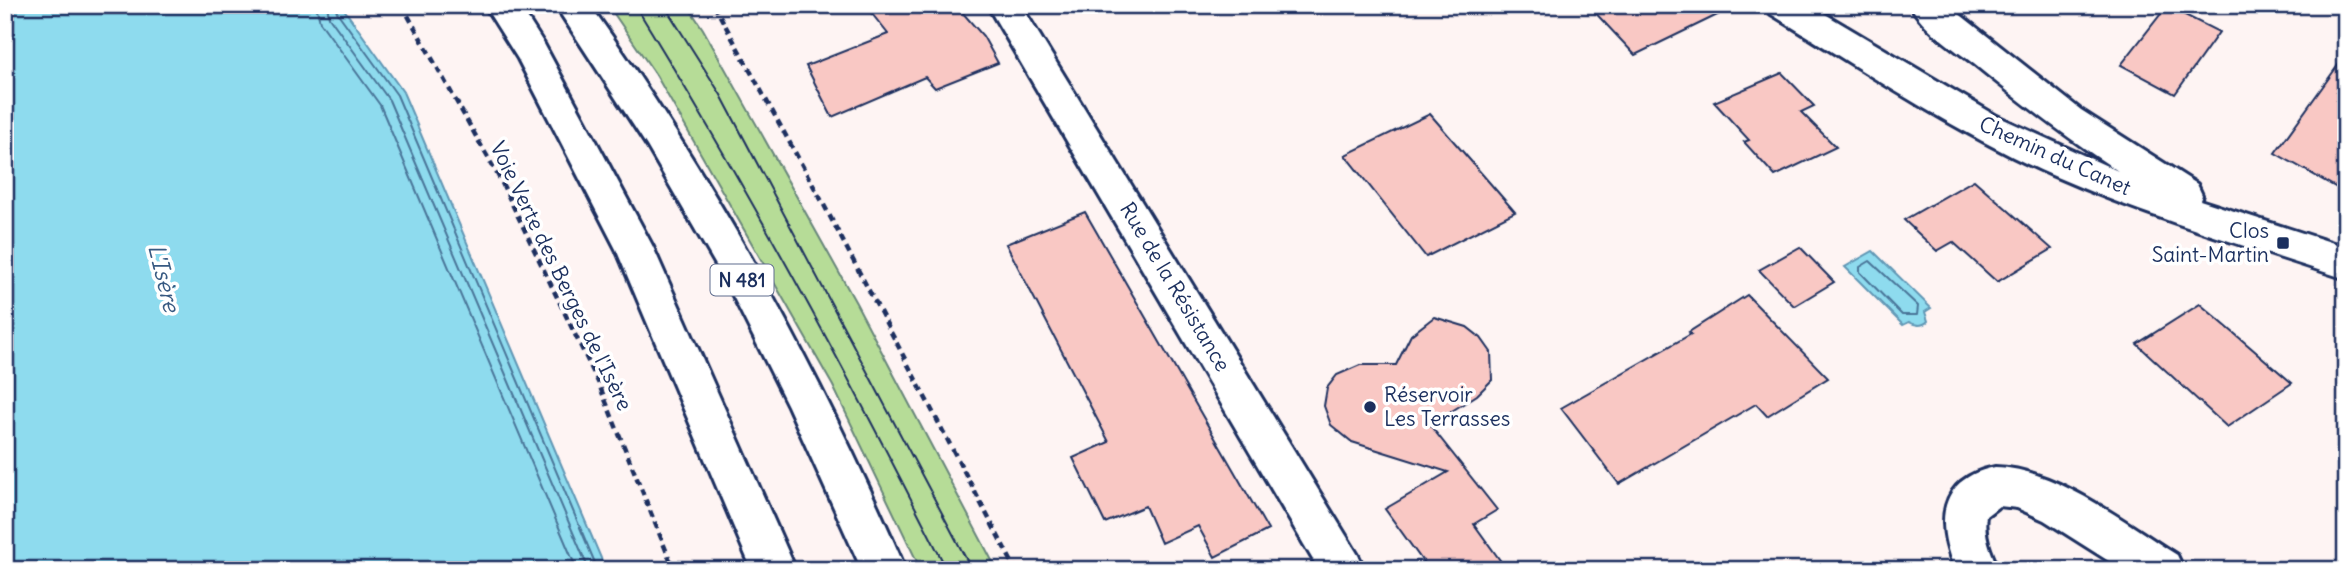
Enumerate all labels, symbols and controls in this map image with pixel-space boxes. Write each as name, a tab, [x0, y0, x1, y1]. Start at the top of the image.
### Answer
street label: Chemin du Canet	[1975, 110, 2135, 201]
street label: Voie Verte des Berges de l'Isère	[484, 137, 638, 415]
street label: Rue de la Résistance	[1114, 197, 1237, 376]
place label: Clos Saint-Martin	[2152, 217, 2269, 268]
marker: Clos Saint-Martin	[2275, 235, 2291, 251]
water label: L'Isère	[142, 241, 187, 316]
road number: N 481	[710, 264, 774, 296]
place label: Réservoir Les Terrasses	[1384, 381, 1510, 432]
marker: Réservoir Les Terrasses	[1362, 399, 1378, 415]

